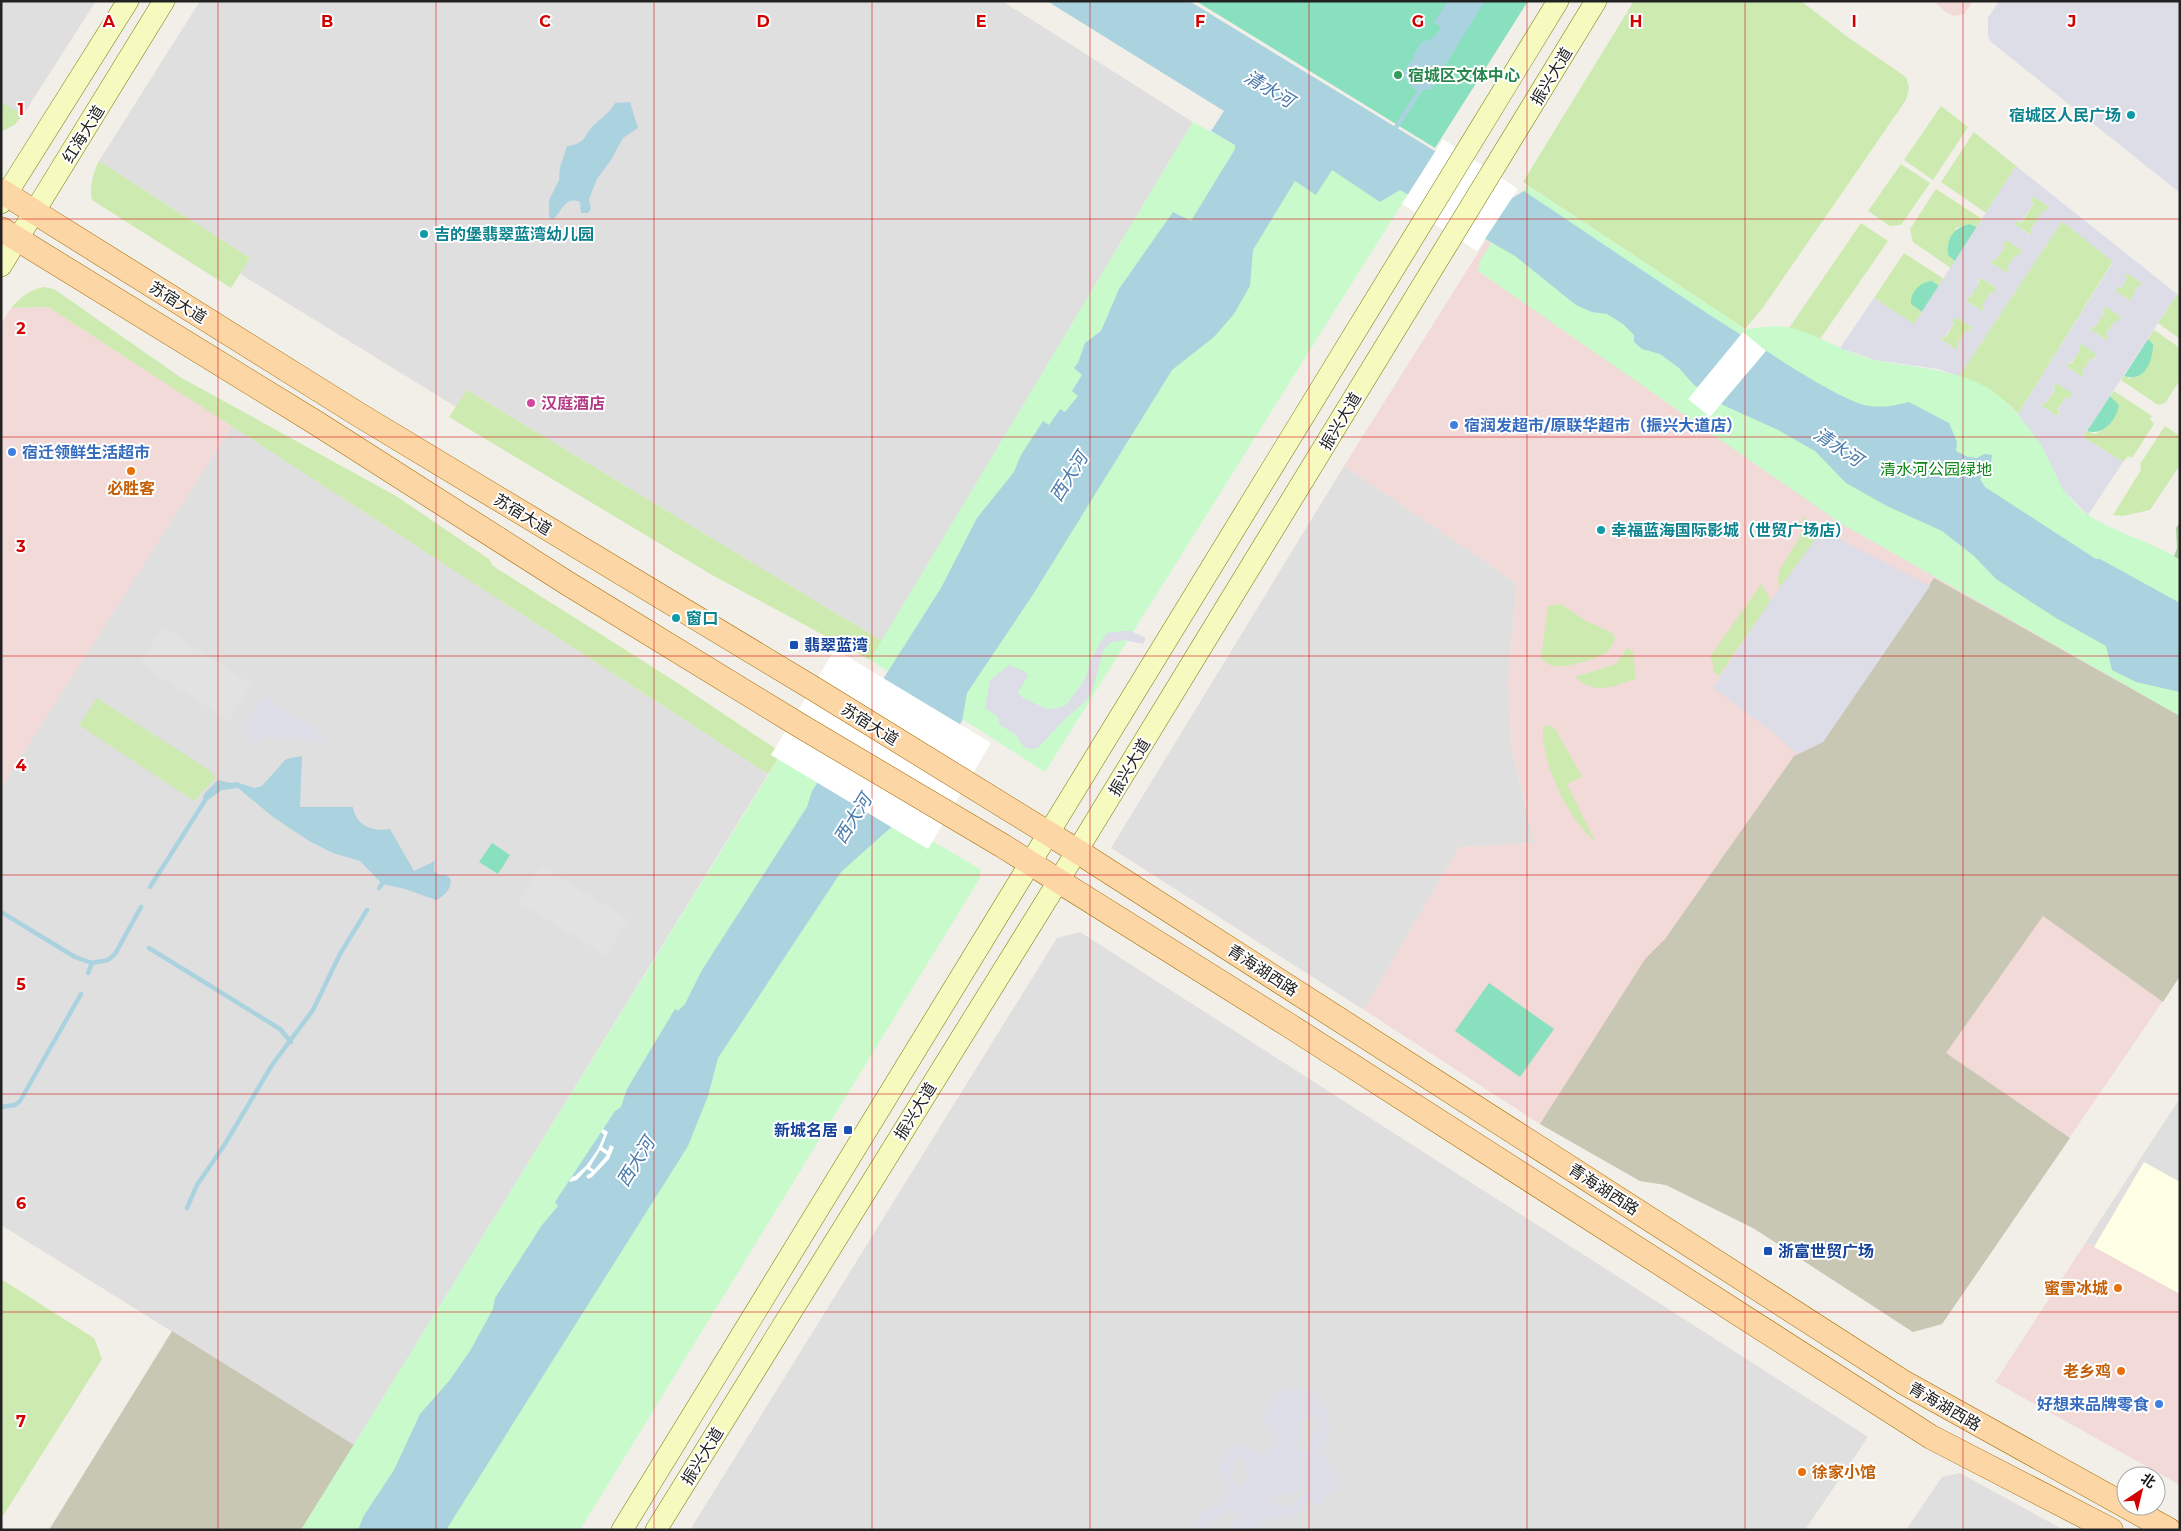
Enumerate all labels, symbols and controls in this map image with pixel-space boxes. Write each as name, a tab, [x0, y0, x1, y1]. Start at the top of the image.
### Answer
text: A	[102, 12, 116, 31]
text: B	[321, 12, 333, 31]
text: C	[539, 12, 551, 31]
text: D	[756, 12, 770, 31]
text: E	[976, 12, 986, 31]
text: F	[1195, 12, 1205, 31]
text: G	[1412, 12, 1424, 31]
text: H	[1630, 12, 1642, 31]
text: I	[1851, 12, 1857, 31]
text: J	[2067, 12, 2076, 31]
street label: 振兴大道	[1527, 44, 1576, 109]
water label: 清水河	[1240, 66, 1300, 114]
place label: 宿城区文体中心	[1408, 66, 1520, 85]
marker: 宿城区文体中心	[1392, 69, 1404, 81]
text: 1	[18, 100, 24, 119]
street label: 红海大道	[58, 102, 108, 166]
place label: 宿城区人民广场	[2009, 106, 2121, 125]
marker: 宿城区人民广场	[2125, 109, 2137, 121]
place label: 吉的堡翡翠蓝湾幼儿园	[434, 225, 594, 244]
marker: 吉的堡翡翠蓝湾幼儿园	[418, 228, 430, 240]
street label: 苏宿大道	[146, 277, 210, 327]
text: 2	[16, 319, 26, 338]
street label: 振兴大道	[1316, 389, 1365, 454]
place label: 汉庭酒店	[541, 394, 605, 413]
marker: 汉庭酒店	[525, 397, 537, 409]
place label: 宿润发超市/原联华超市（振兴大道店）	[1464, 416, 1742, 435]
marker: 宿润发超市/原联华超市（振兴大道店）	[1448, 419, 1460, 431]
water label: 清水河	[1809, 423, 1869, 473]
place label: 宿迁领鲜生活超市	[22, 443, 150, 462]
marker: 宿迁领鲜生活超市	[6, 446, 18, 458]
water label: 西大河	[1045, 446, 1094, 506]
park label: 清水河公园绿地	[1880, 460, 1992, 479]
marker: 必胜客	[125, 465, 137, 477]
place label: 必胜客	[107, 479, 155, 498]
street label: 苏宿大道	[490, 490, 555, 539]
place label: 幸福蓝海国际影城（世贸广场店）	[1611, 521, 1851, 540]
marker: 幸福蓝海国际影城（世贸广场店）	[1595, 524, 1607, 536]
text: 3	[15, 537, 26, 556]
place label: 窗口	[686, 609, 718, 628]
marker: 窗口	[670, 612, 682, 624]
place label: 翡翠蓝湾	[804, 636, 868, 655]
marker: 翡翠蓝湾	[788, 639, 800, 651]
street label: 苏宿大道	[838, 699, 902, 749]
street label: 振兴大道	[1105, 735, 1154, 800]
text: 4	[15, 756, 27, 775]
water label: 西大河	[829, 788, 878, 848]
street label: 青海湖西路	[1224, 941, 1301, 1000]
text: 5	[16, 975, 26, 994]
street label: 振兴大道	[890, 1079, 940, 1143]
place label: 新城名居	[774, 1121, 838, 1140]
marker: 新城名居	[842, 1124, 854, 1136]
water label: 西大河	[612, 1131, 661, 1191]
street label: 青海湖西路	[1565, 1160, 1642, 1219]
text: 6	[16, 1194, 26, 1213]
place label: 浙富世贸广场	[1778, 1242, 1874, 1261]
marker: 浙富世贸广场	[1762, 1245, 1774, 1257]
place label: 蜜雪冰城	[2044, 1279, 2108, 1298]
marker: 蜜雪冰城	[2112, 1282, 2124, 1294]
place label: 老乡鸡	[2063, 1362, 2111, 1381]
marker: 老乡鸡	[2115, 1365, 2127, 1377]
street label: 青海湖西路	[1905, 1378, 1984, 1435]
place label: 好想来品牌零食	[2037, 1395, 2150, 1414]
marker: 好想来品牌零食	[2153, 1398, 2165, 1410]
text: 7	[16, 1412, 26, 1431]
street label: 振兴大道	[677, 1424, 727, 1488]
place label: 徐家小馆	[1812, 1463, 1876, 1482]
marker: 徐家小馆	[1796, 1466, 1808, 1478]
north arrow	[2116, 1466, 2166, 1516]
text: 北	[2138, 1469, 2159, 1492]

